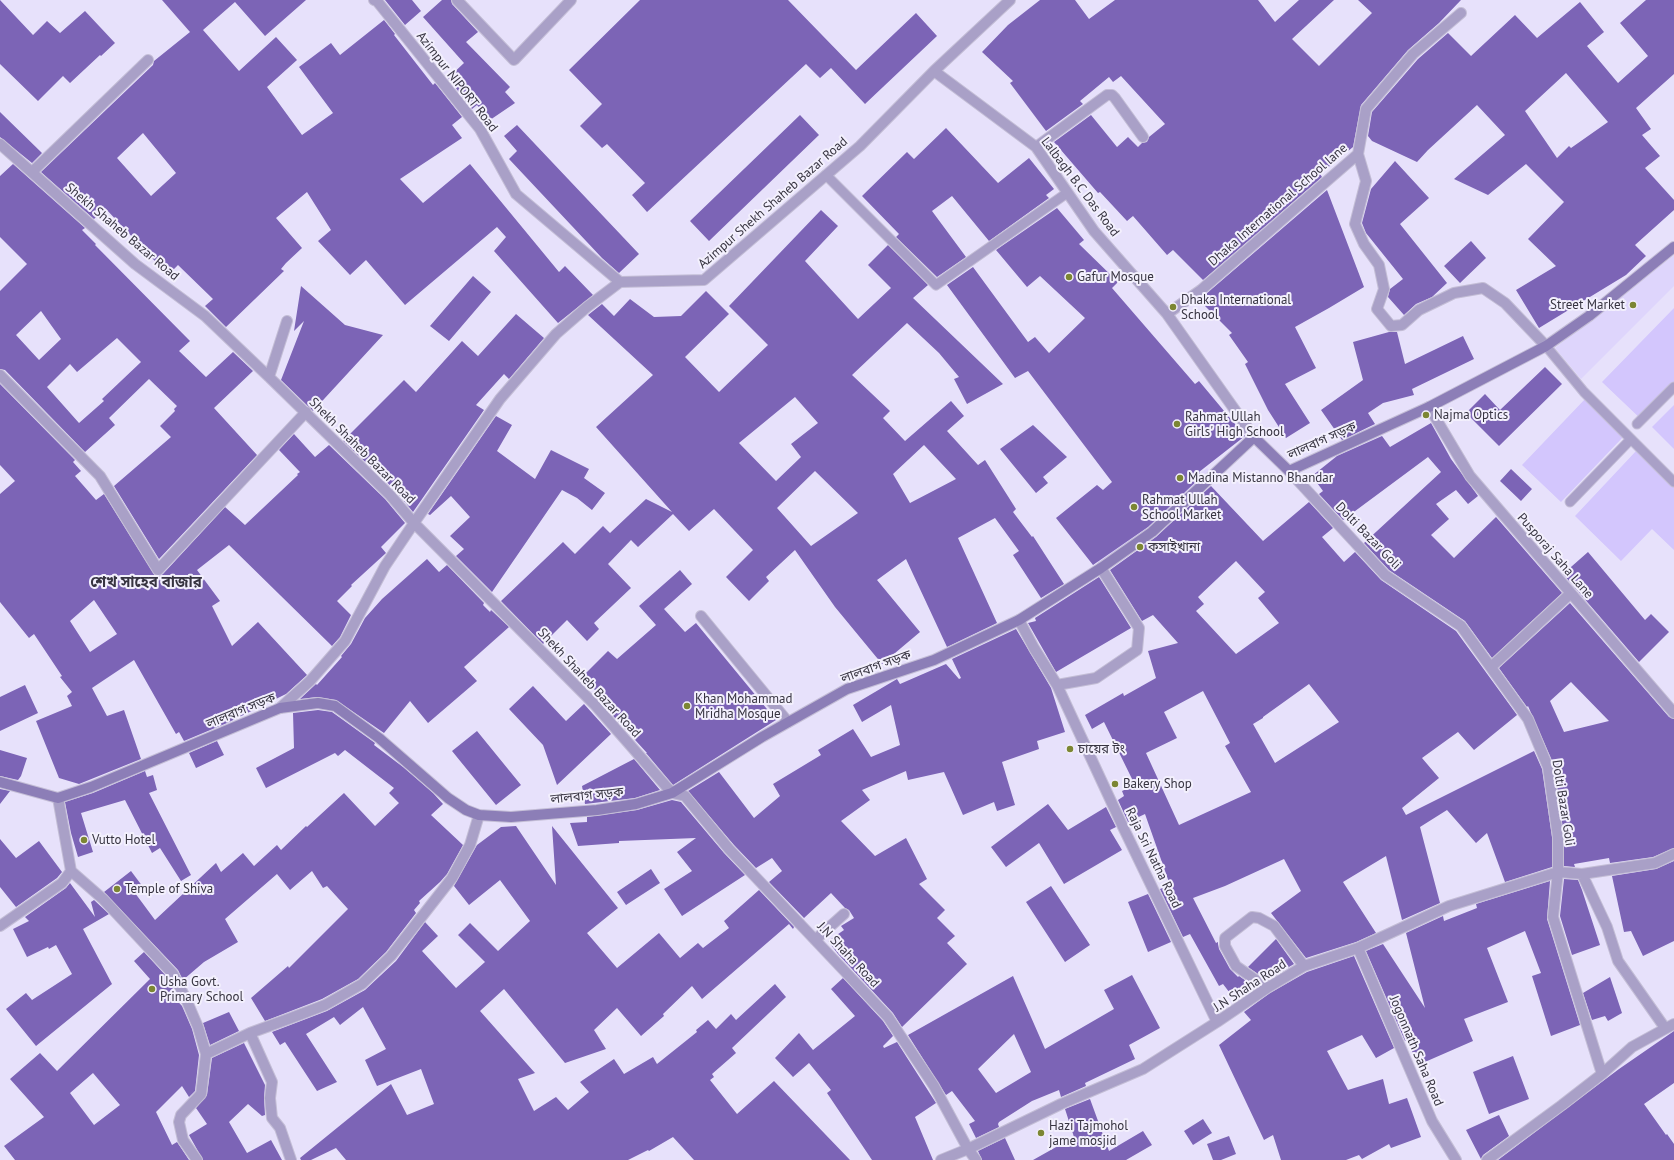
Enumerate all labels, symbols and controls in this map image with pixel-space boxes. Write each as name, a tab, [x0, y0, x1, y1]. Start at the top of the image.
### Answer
street label: Azimpur NIPORT Road	[413, 29, 501, 135]
street label: Azimpur Shekh Shaheb Bazar Road	[695, 134, 851, 272]
street label: Lalbagh B.C Das Road	[1038, 134, 1122, 240]
street label: Dhaka International School lane	[1205, 141, 1351, 269]
street label: Shekh Shaheb Bazar Road	[62, 180, 182, 284]
place label: Gafur Mosque	[1077, 269, 1154, 285]
marker: Gafur Mosque	[1064, 272, 1074, 282]
place label: Dhaka International School	[1181, 292, 1291, 323]
place label: Street Market	[1550, 297, 1625, 313]
marker: Street Market	[1628, 300, 1638, 310]
marker: Dhaka International School	[1168, 302, 1178, 312]
street label: Shekh Shaheb Bazar Road	[306, 395, 418, 507]
place label: Najma Optics	[1434, 407, 1508, 423]
place label: Rahmat Ullah Girls' High School	[1185, 409, 1284, 440]
marker: Najma Optics	[1421, 410, 1431, 420]
marker: Rahmat Ullah Girls' High School	[1172, 419, 1182, 429]
street label: লালবাগ সড়ক	[1285, 419, 1359, 463]
place label: Madina Mistanno Bhandar	[1188, 470, 1333, 486]
marker: Madina Mistanno Bhandar	[1175, 473, 1185, 483]
place label: Rahmat Ullah School Market	[1142, 492, 1221, 523]
street label: Dolti Bazar Goli	[1332, 499, 1404, 573]
marker: Rahmat Ullah School Market	[1129, 502, 1139, 512]
street label: Pusporaj Saha Lane	[1514, 510, 1596, 602]
place label: কসাইখানা	[1148, 539, 1200, 555]
marker: কসাইখানা	[1135, 542, 1145, 552]
district label: শেখ সাহেব বাজার	[90, 574, 202, 592]
street label: Shekh Shaheb Bazar Road	[534, 625, 644, 741]
street label: লালবাগ সড়ক	[839, 647, 913, 687]
street label: লালবাগ সড়ক	[204, 690, 278, 732]
place label: Khan Mohammad Mridha Mosque	[695, 691, 792, 722]
marker: Khan Mohammad Mridha Mosque	[682, 701, 692, 711]
place label: চায়ের টং	[1078, 741, 1125, 757]
marker: চায়ের টং	[1065, 744, 1075, 754]
street label: Dolti Bazar Goli	[1548, 759, 1578, 847]
place label: Bakery Shop	[1123, 776, 1192, 792]
marker: Bakery Shop	[1110, 779, 1120, 789]
street label: লালবাগ সড়ক	[550, 784, 624, 808]
street label: Raja Sri Natha Road	[1122, 805, 1184, 911]
place label: Vutto Hotel	[92, 832, 155, 848]
marker: Vutto Hotel	[79, 835, 89, 845]
place label: Temple of Shiva	[125, 881, 213, 897]
marker: Temple of Shiva	[112, 884, 122, 894]
street label: J.N Shaha Road	[814, 919, 882, 991]
street label: J.N Shaha Road	[1211, 957, 1289, 1015]
place label: Usha Govt. Primary School	[160, 974, 243, 1005]
marker: Usha Govt. Primary School	[147, 984, 157, 994]
street label: Jogonnath Saha Road	[1386, 994, 1446, 1108]
place label: Hazi Tajmohol jame mosjid	[1049, 1118, 1128, 1149]
marker: Hazi Tajmohol jame mosjid	[1036, 1128, 1046, 1138]

